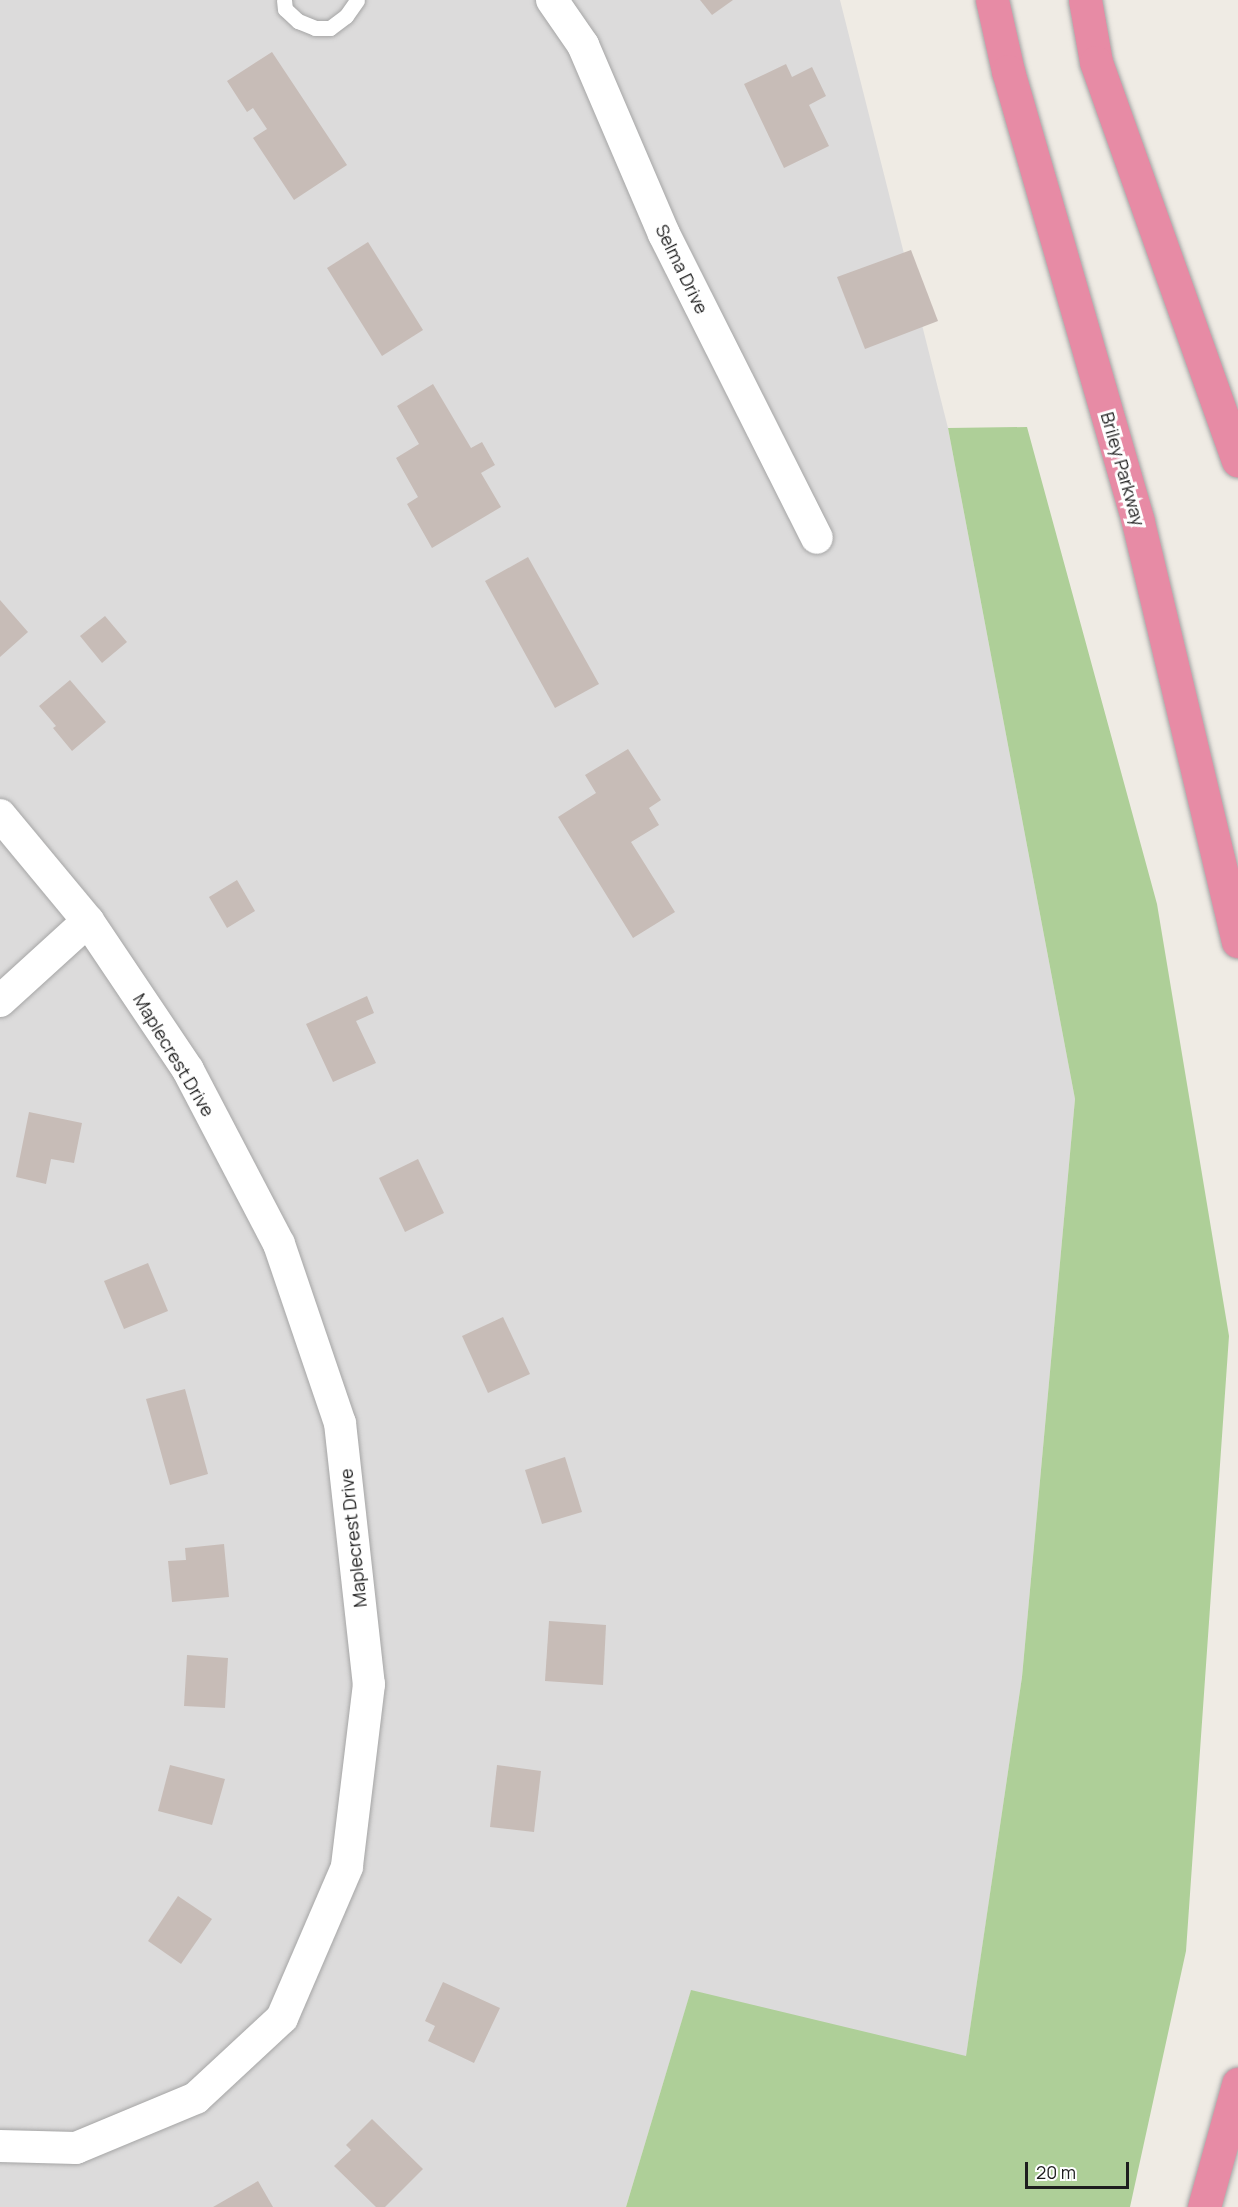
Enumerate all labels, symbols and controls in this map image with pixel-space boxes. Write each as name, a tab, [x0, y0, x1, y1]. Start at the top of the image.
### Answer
street label: Selma Drive	[651, 221, 713, 317]
street label: Briley Parkway	[1096, 410, 1150, 528]
street label: Maplecrest Drive	[129, 990, 219, 1120]
street label: Maplecrest Drive	[335, 1467, 371, 1609]
scale bar	[1028, 2150, 1132, 2188]
text: 20 m	[1036, 2160, 1076, 2184]

